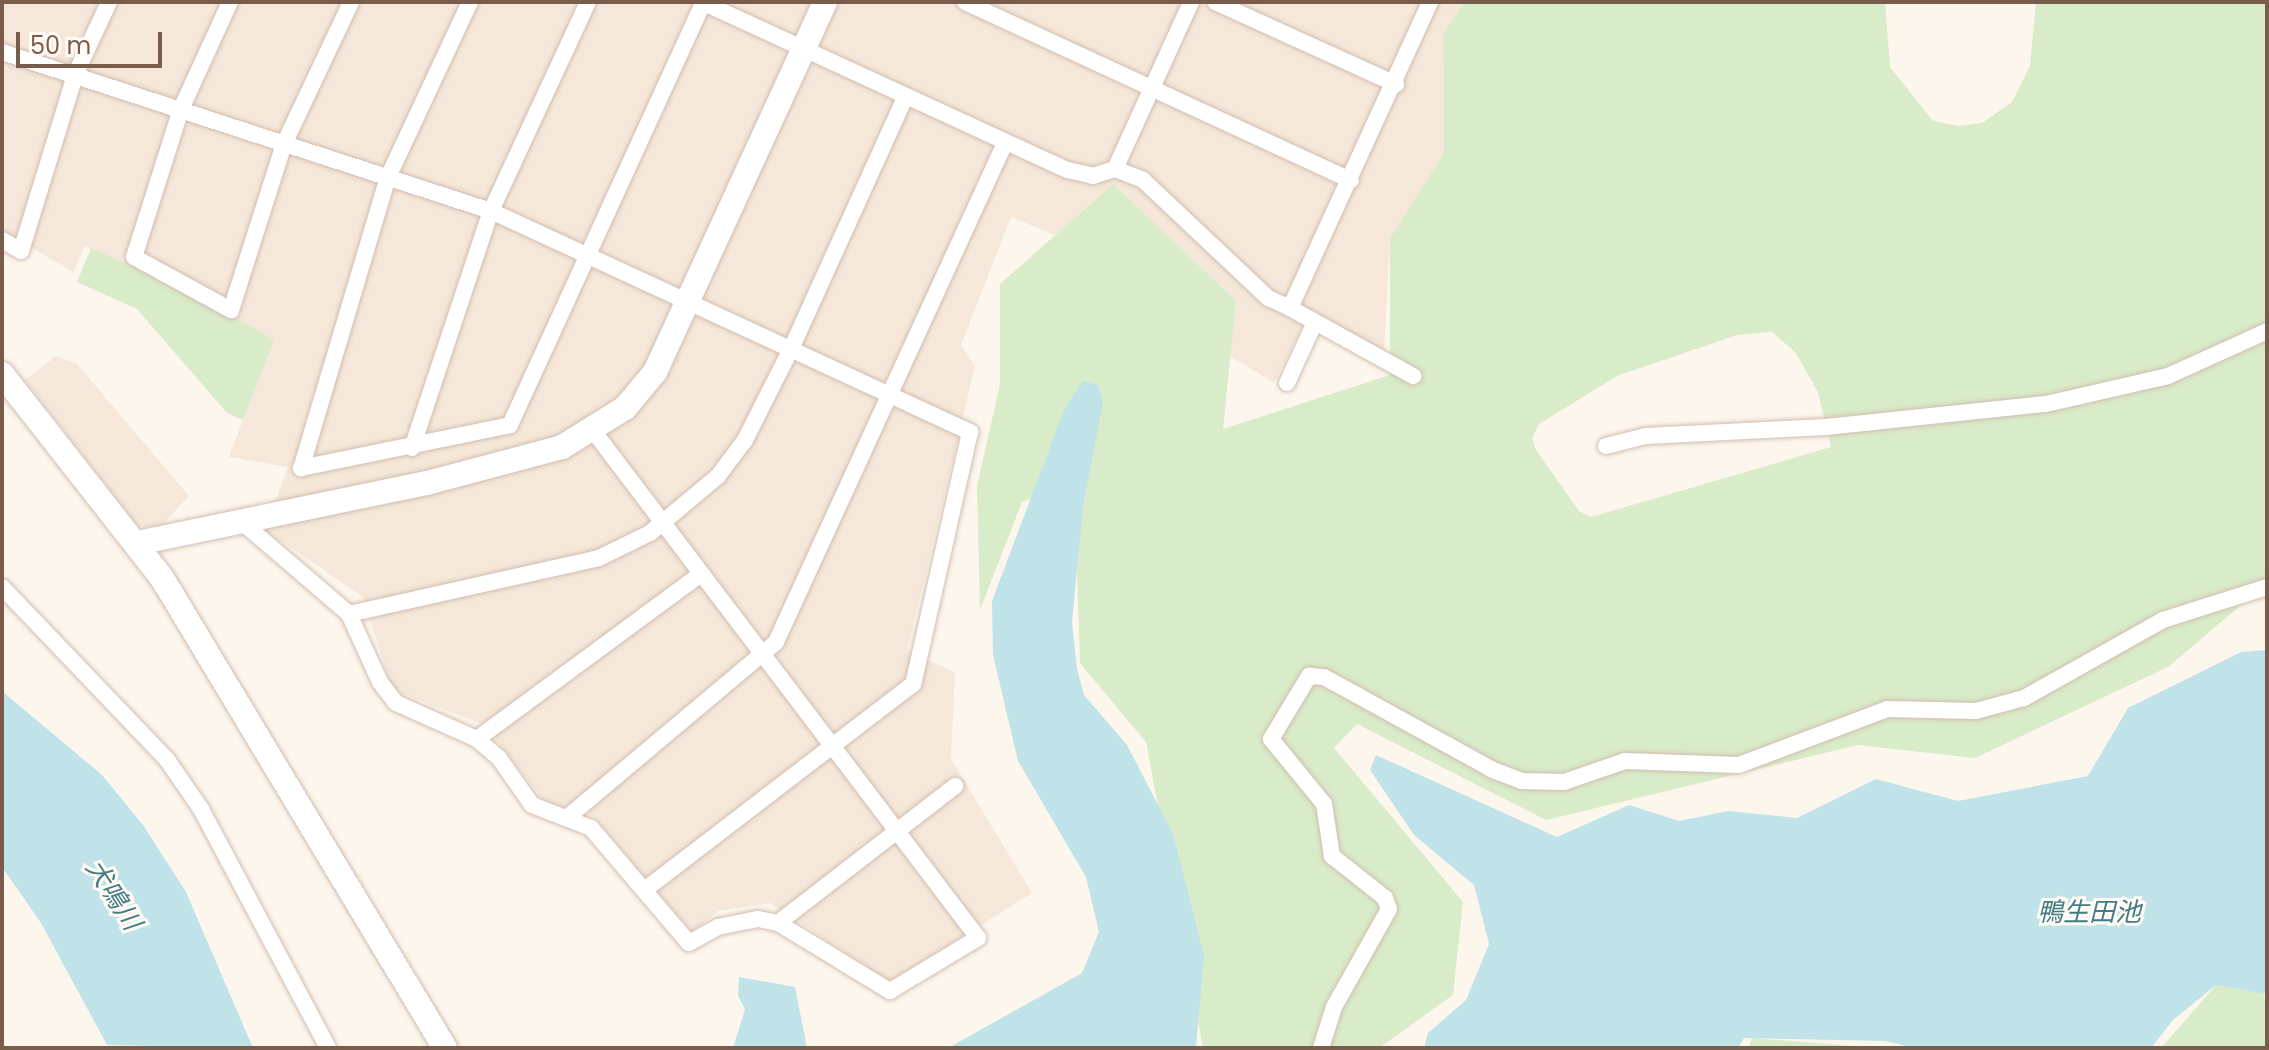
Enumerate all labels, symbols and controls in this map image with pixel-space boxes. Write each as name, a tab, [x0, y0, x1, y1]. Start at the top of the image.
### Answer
scale bar	[20, 16, 166, 66]
text: 50 m	[30, 29, 91, 62]
water label: 犬鳴川	[79, 854, 147, 936]
water label: 鴨生田池	[2037, 897, 2141, 929]

